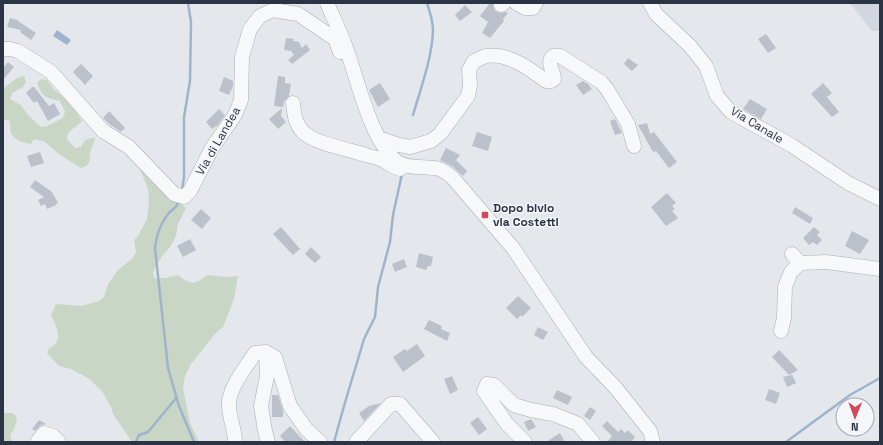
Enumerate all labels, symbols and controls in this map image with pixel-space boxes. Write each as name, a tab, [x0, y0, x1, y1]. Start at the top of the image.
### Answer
street label: Via Canale	[727, 103, 787, 147]
street label: Via di Landea	[192, 104, 244, 178]
place label: Dopo bivio via Costetti	[493, 200, 559, 230]
marker: Dopo bivio via Costetti	[480, 210, 490, 220]
north arrow	[835, 397, 875, 437]
text: N	[851, 420, 859, 434]

